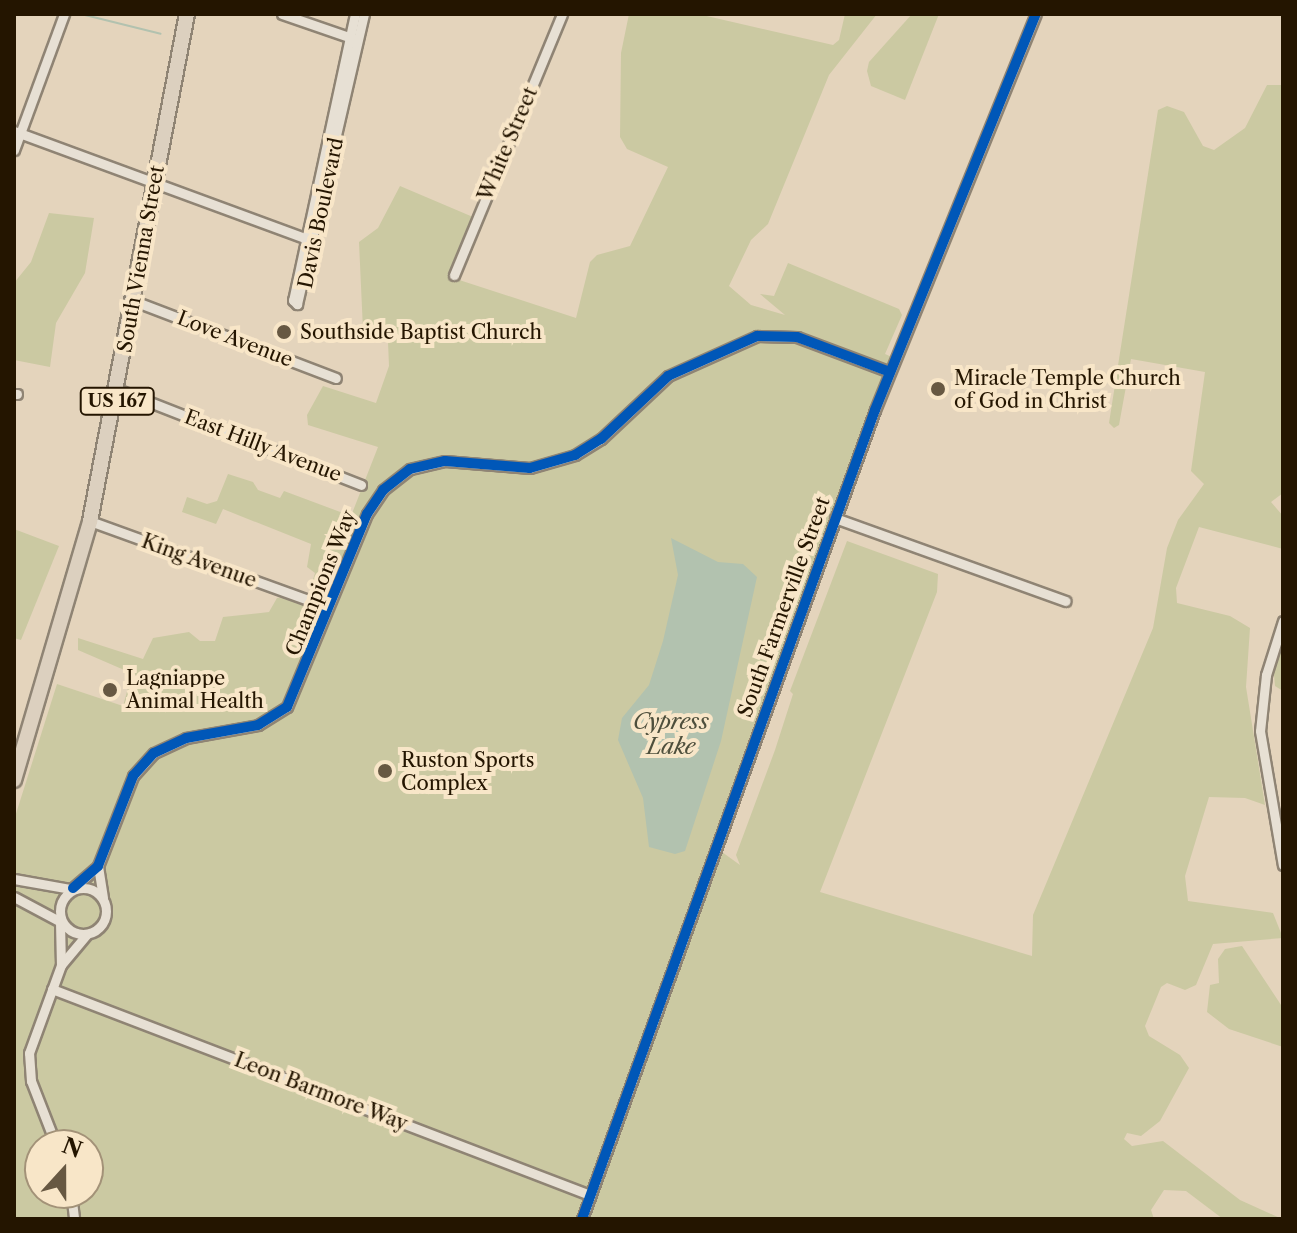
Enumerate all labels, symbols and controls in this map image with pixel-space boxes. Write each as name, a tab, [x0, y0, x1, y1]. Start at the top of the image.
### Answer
street label: White Street	[473, 83, 543, 205]
street label: Davis Boulevard	[293, 135, 349, 291]
street label: South Vienna Street	[113, 163, 169, 355]
street label: Love Avenue	[173, 306, 297, 372]
place label: Southside Baptist Church	[300, 320, 542, 344]
marker: Southside Baptist Church	[275, 323, 293, 341]
place label: Miracle Temple Church of God in Christ	[954, 366, 1181, 413]
marker: Miracle Temple Church of God in Christ	[929, 380, 947, 398]
road number: US 167	[79, 387, 155, 415]
street label: East Hilly Avenue	[180, 405, 346, 487]
street label: South Farmerville Street	[733, 493, 835, 721]
street label: Champions Way	[281, 506, 361, 660]
street label: King Avenue	[138, 529, 260, 593]
place label: Lagniappe Animal Health	[126, 666, 264, 713]
marker: Lagniappe Animal Health	[101, 681, 119, 699]
water label: Cypress Lake	[633, 708, 709, 760]
place label: Ruston Sports Complex	[401, 748, 534, 795]
marker: Ruston Sports Complex	[376, 762, 394, 780]
street label: Leon Barmore Way	[231, 1048, 411, 1136]
north arrow	[24, 1129, 104, 1209]
text: N	[58, 1132, 86, 1164]

